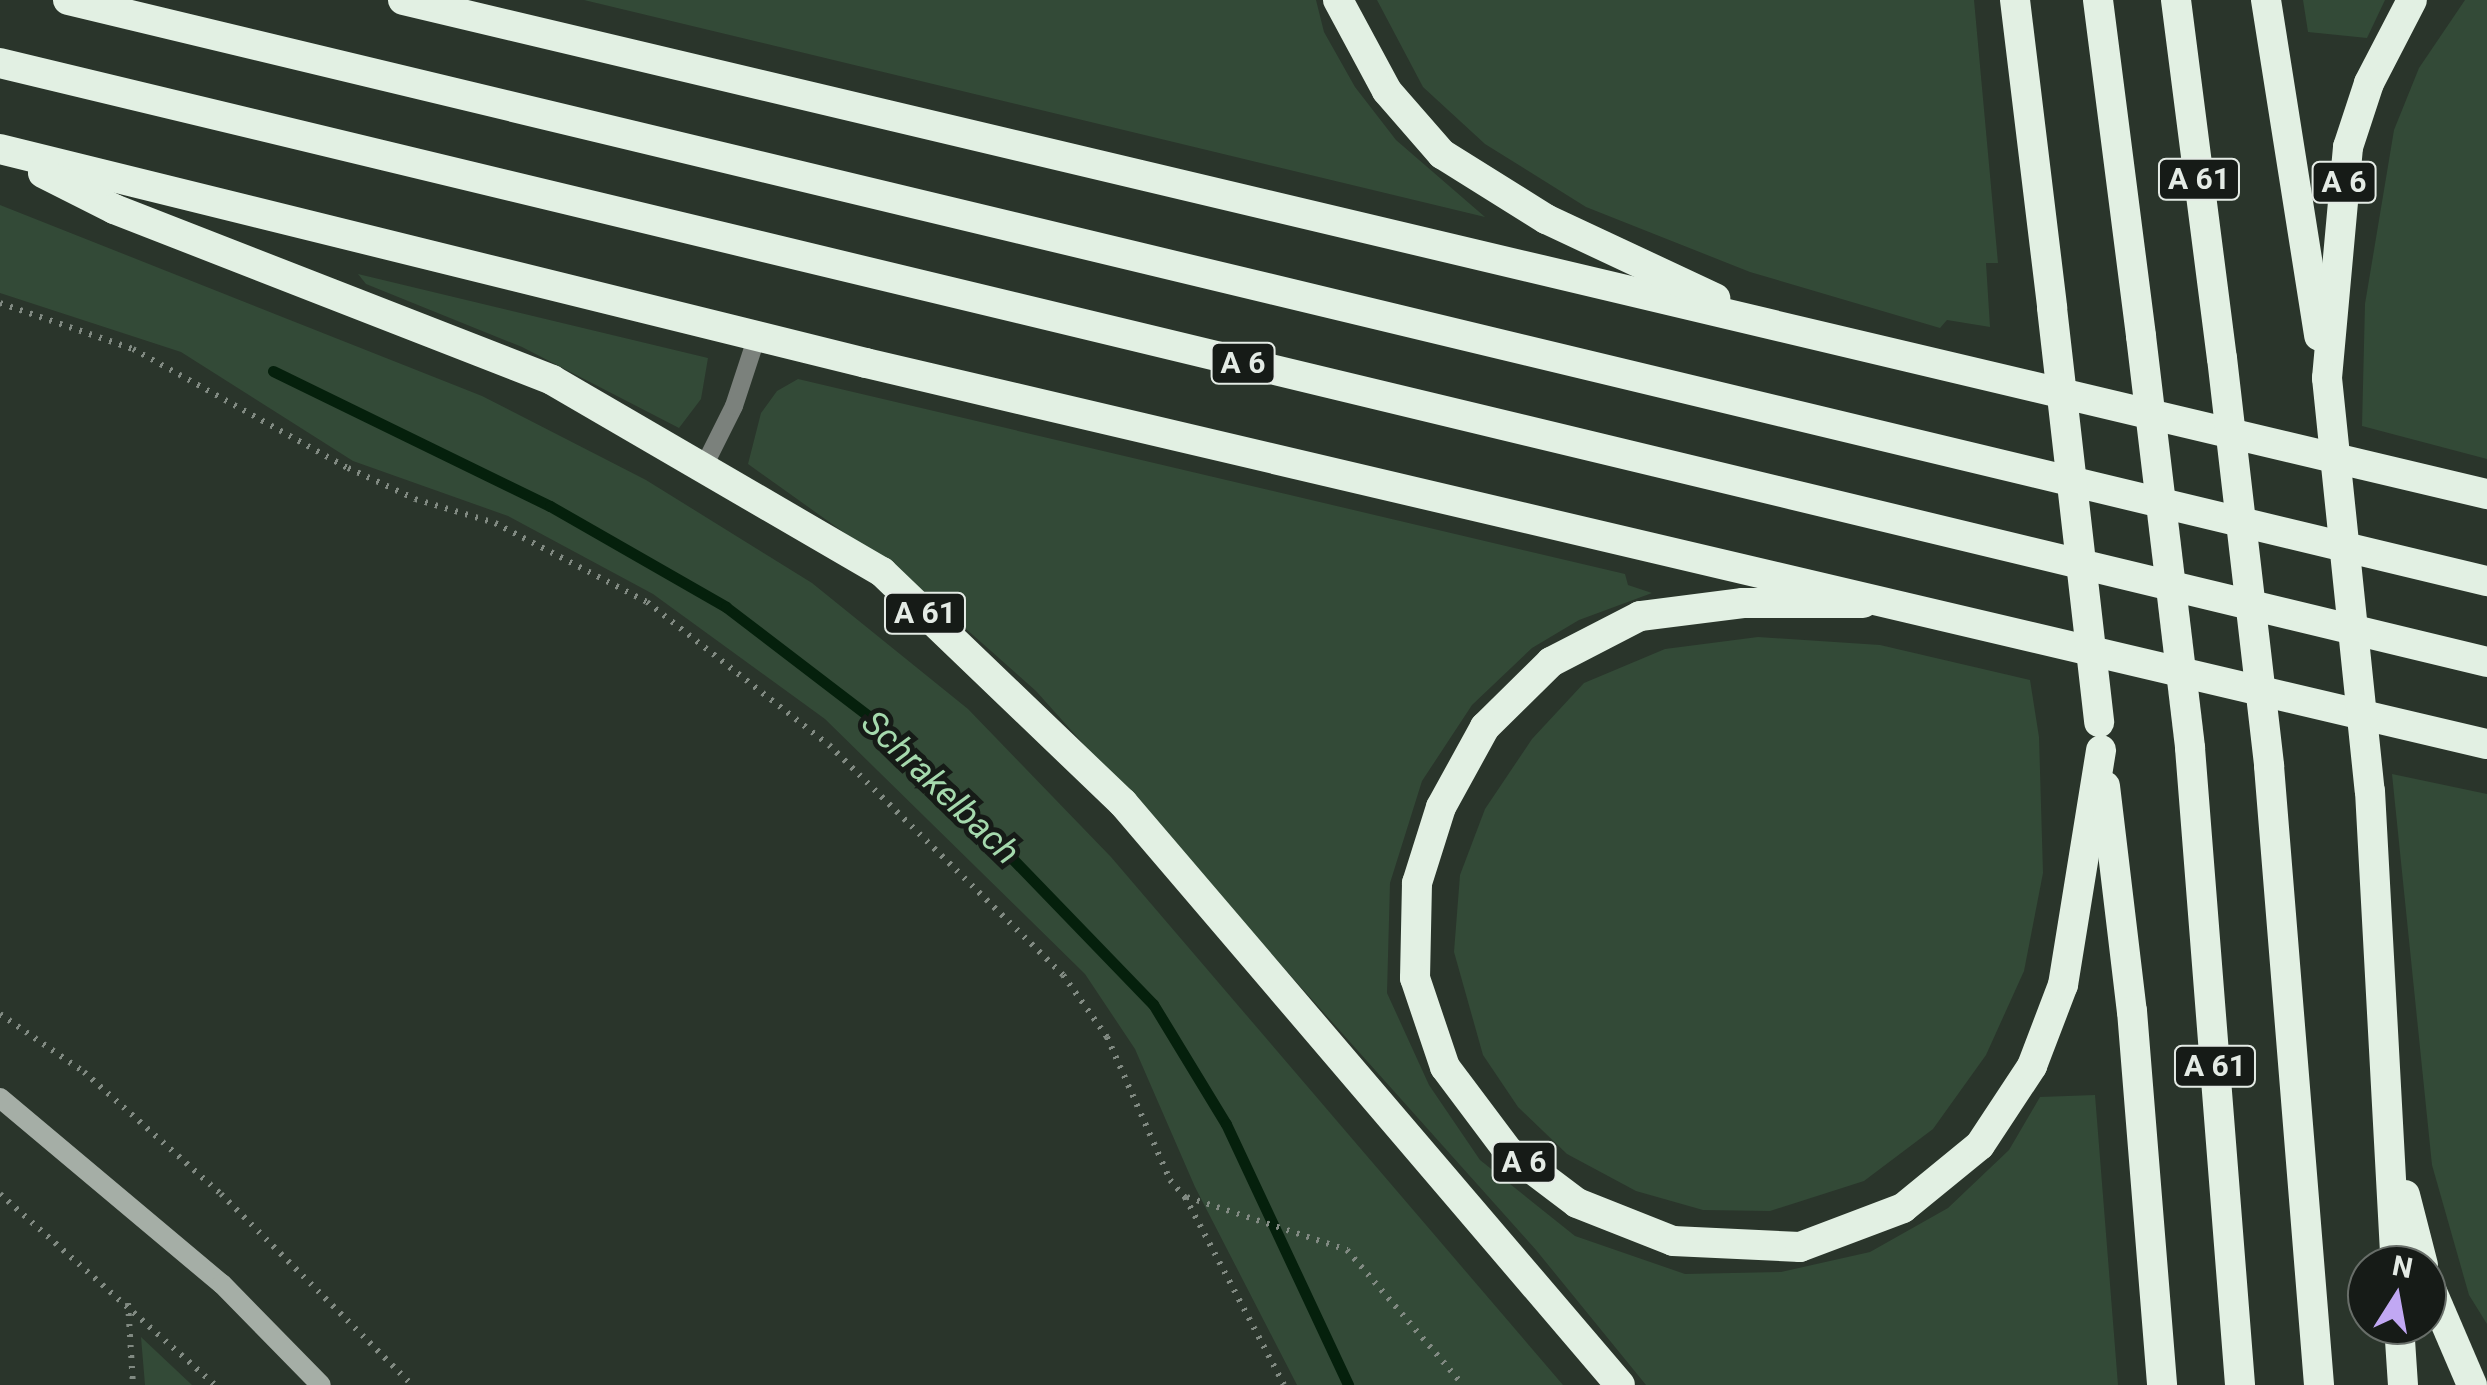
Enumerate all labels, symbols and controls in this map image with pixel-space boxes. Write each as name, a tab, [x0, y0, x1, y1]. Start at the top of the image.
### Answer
road number: A 61	[2156, 154, 2242, 204]
road number: A 6	[2312, 157, 2376, 207]
road number: A 6	[1210, 338, 1276, 388]
road number: A 61	[882, 588, 968, 638]
water label: Schrakelbach	[852, 702, 1028, 874]
road number: A 61	[2172, 1041, 2258, 1091]
road number: A 6	[1492, 1137, 1556, 1187]
north arrow	[2347, 1245, 2447, 1345]
text: N	[2390, 1249, 2415, 1285]

